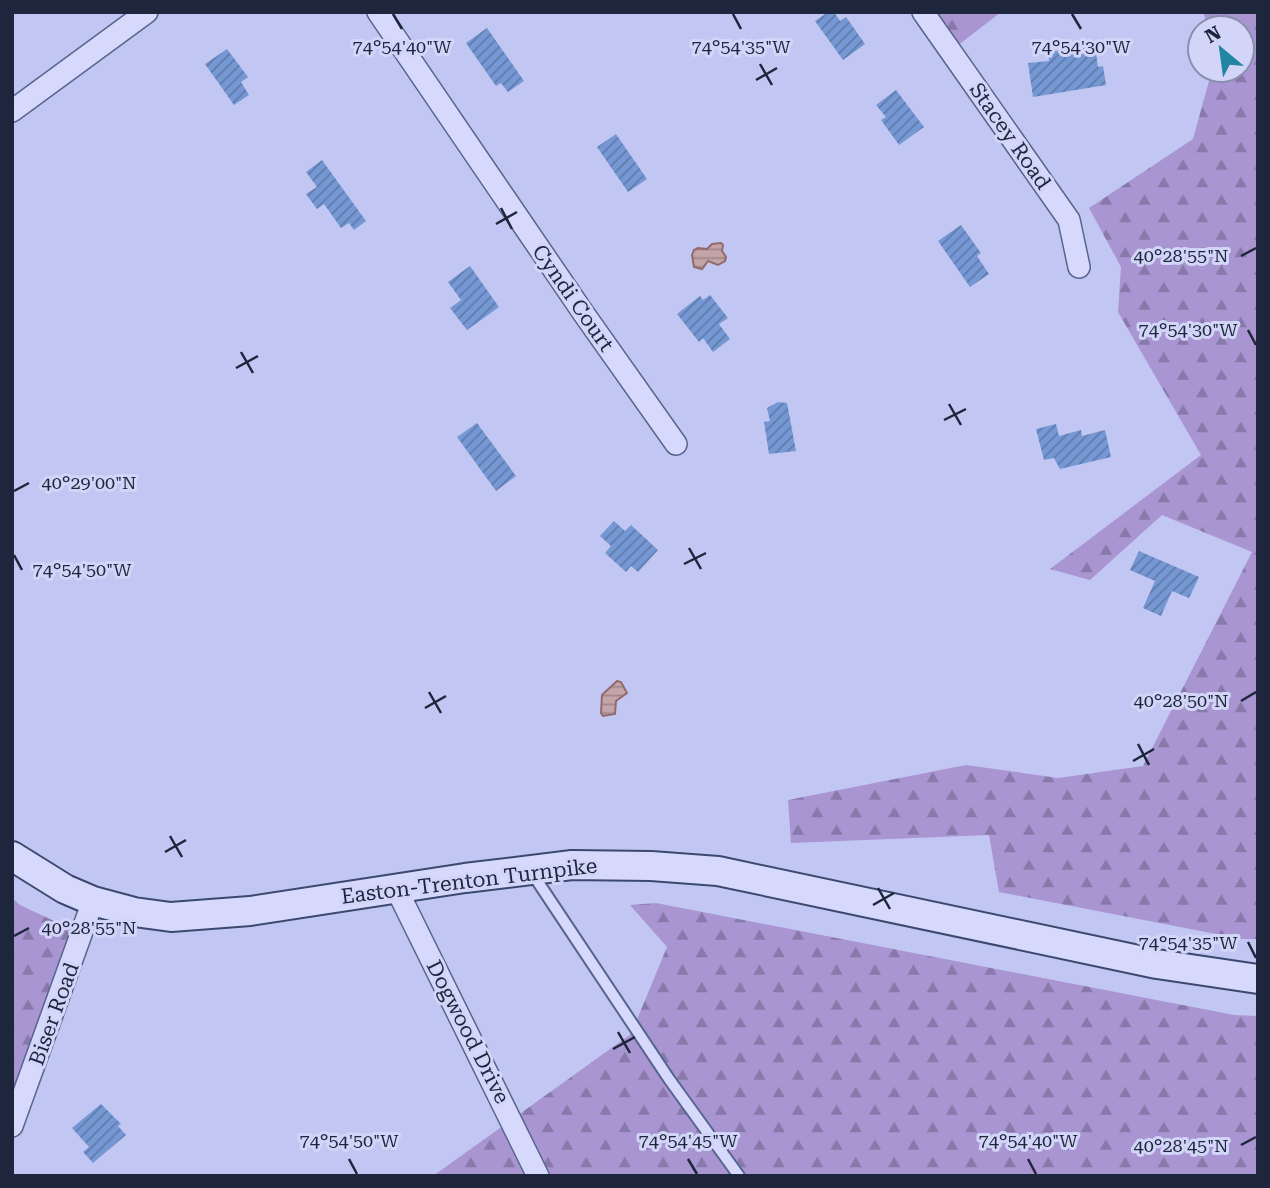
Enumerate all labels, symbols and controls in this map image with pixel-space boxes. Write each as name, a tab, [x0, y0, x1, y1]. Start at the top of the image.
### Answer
north arrow	[1186, 14, 1256, 84]
text: N	[1201, 21, 1225, 48]
text: 74°54'40"W	[353, 36, 452, 57]
text: 74°54'35"W	[692, 36, 791, 57]
text: 74°54'30"W	[1032, 36, 1131, 57]
street label: Stacey Road	[965, 78, 1056, 194]
street label: Cyndi Court	[527, 240, 619, 356]
text: 40°28'55"N	[1134, 245, 1228, 266]
text: 74°54'30"W	[1139, 319, 1238, 340]
text: 40°29'00"N	[42, 472, 136, 493]
text: 74°54'50"W	[33, 559, 132, 580]
text: 40°28'50"N	[1134, 690, 1228, 711]
street label: Easton-Trenton Turnpike	[340, 853, 598, 909]
text: 40°28'55"N	[42, 917, 136, 938]
text: 74°54'35"W	[1139, 932, 1238, 953]
street label: Dogwood Drive	[422, 956, 514, 1108]
street label: Biser Road	[24, 959, 84, 1069]
text: 74°54'50"W	[300, 1130, 399, 1151]
text: 74°54'45"W	[639, 1130, 738, 1151]
text: 74°54'40"W	[979, 1130, 1078, 1151]
text: 40°28'45"N	[1134, 1135, 1228, 1156]

